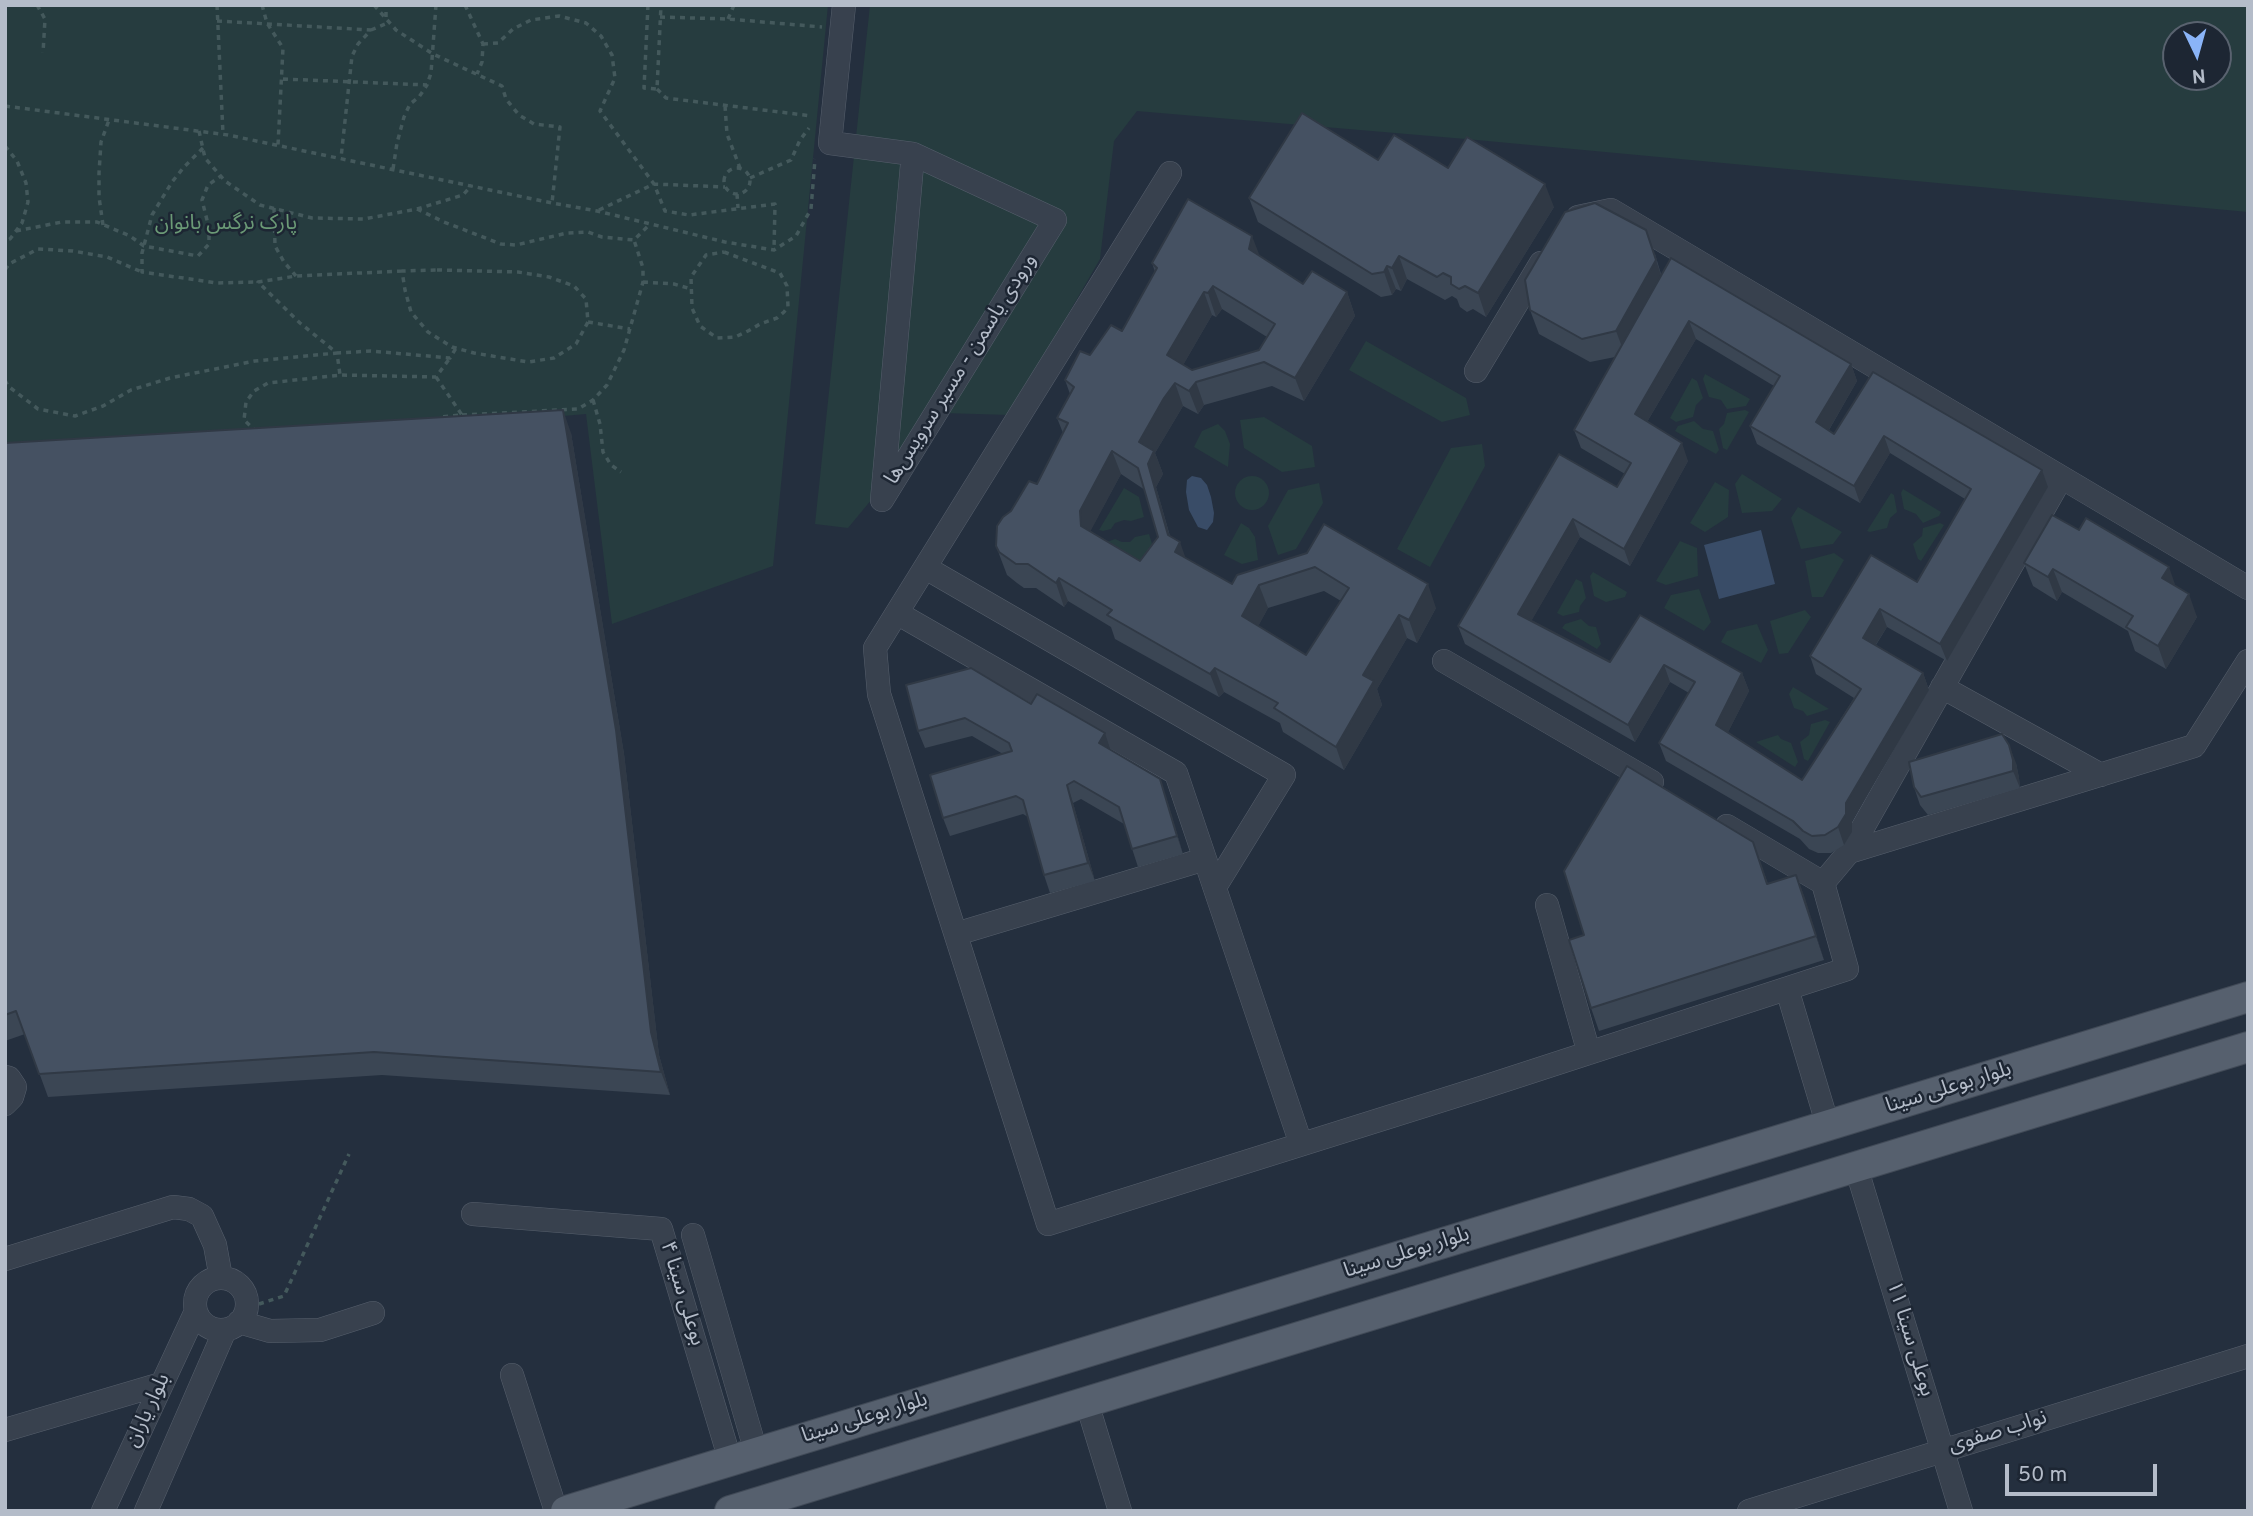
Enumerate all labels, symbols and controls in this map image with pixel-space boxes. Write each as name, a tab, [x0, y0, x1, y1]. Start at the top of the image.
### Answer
north arrow	[2162, 21, 2232, 91]
text: N	[2191, 62, 2207, 87]
park label: پارک نرگس بانوان	[155, 212, 297, 238]
street label: ورودی یاسمن - مسیر سرویس‌ها	[881, 250, 1043, 490]
street label: بلوار بوعلی سینا	[1883, 1058, 2015, 1120]
street label: بلوار بوعلی سینا	[1341, 1223, 1473, 1285]
street label: بوعلی سینا ۴	[653, 1239, 709, 1349]
street label: بوعلی سینا ۱۱	[1879, 1278, 1939, 1400]
street label: بلوار یاران	[121, 1370, 177, 1452]
street label: بلوار بوعلی سینا	[799, 1388, 931, 1450]
street label: نواب صفوی	[1946, 1406, 2050, 1460]
scale bar	[2008, 1450, 2160, 1494]
text: 50 m	[2018, 1462, 2067, 1489]

